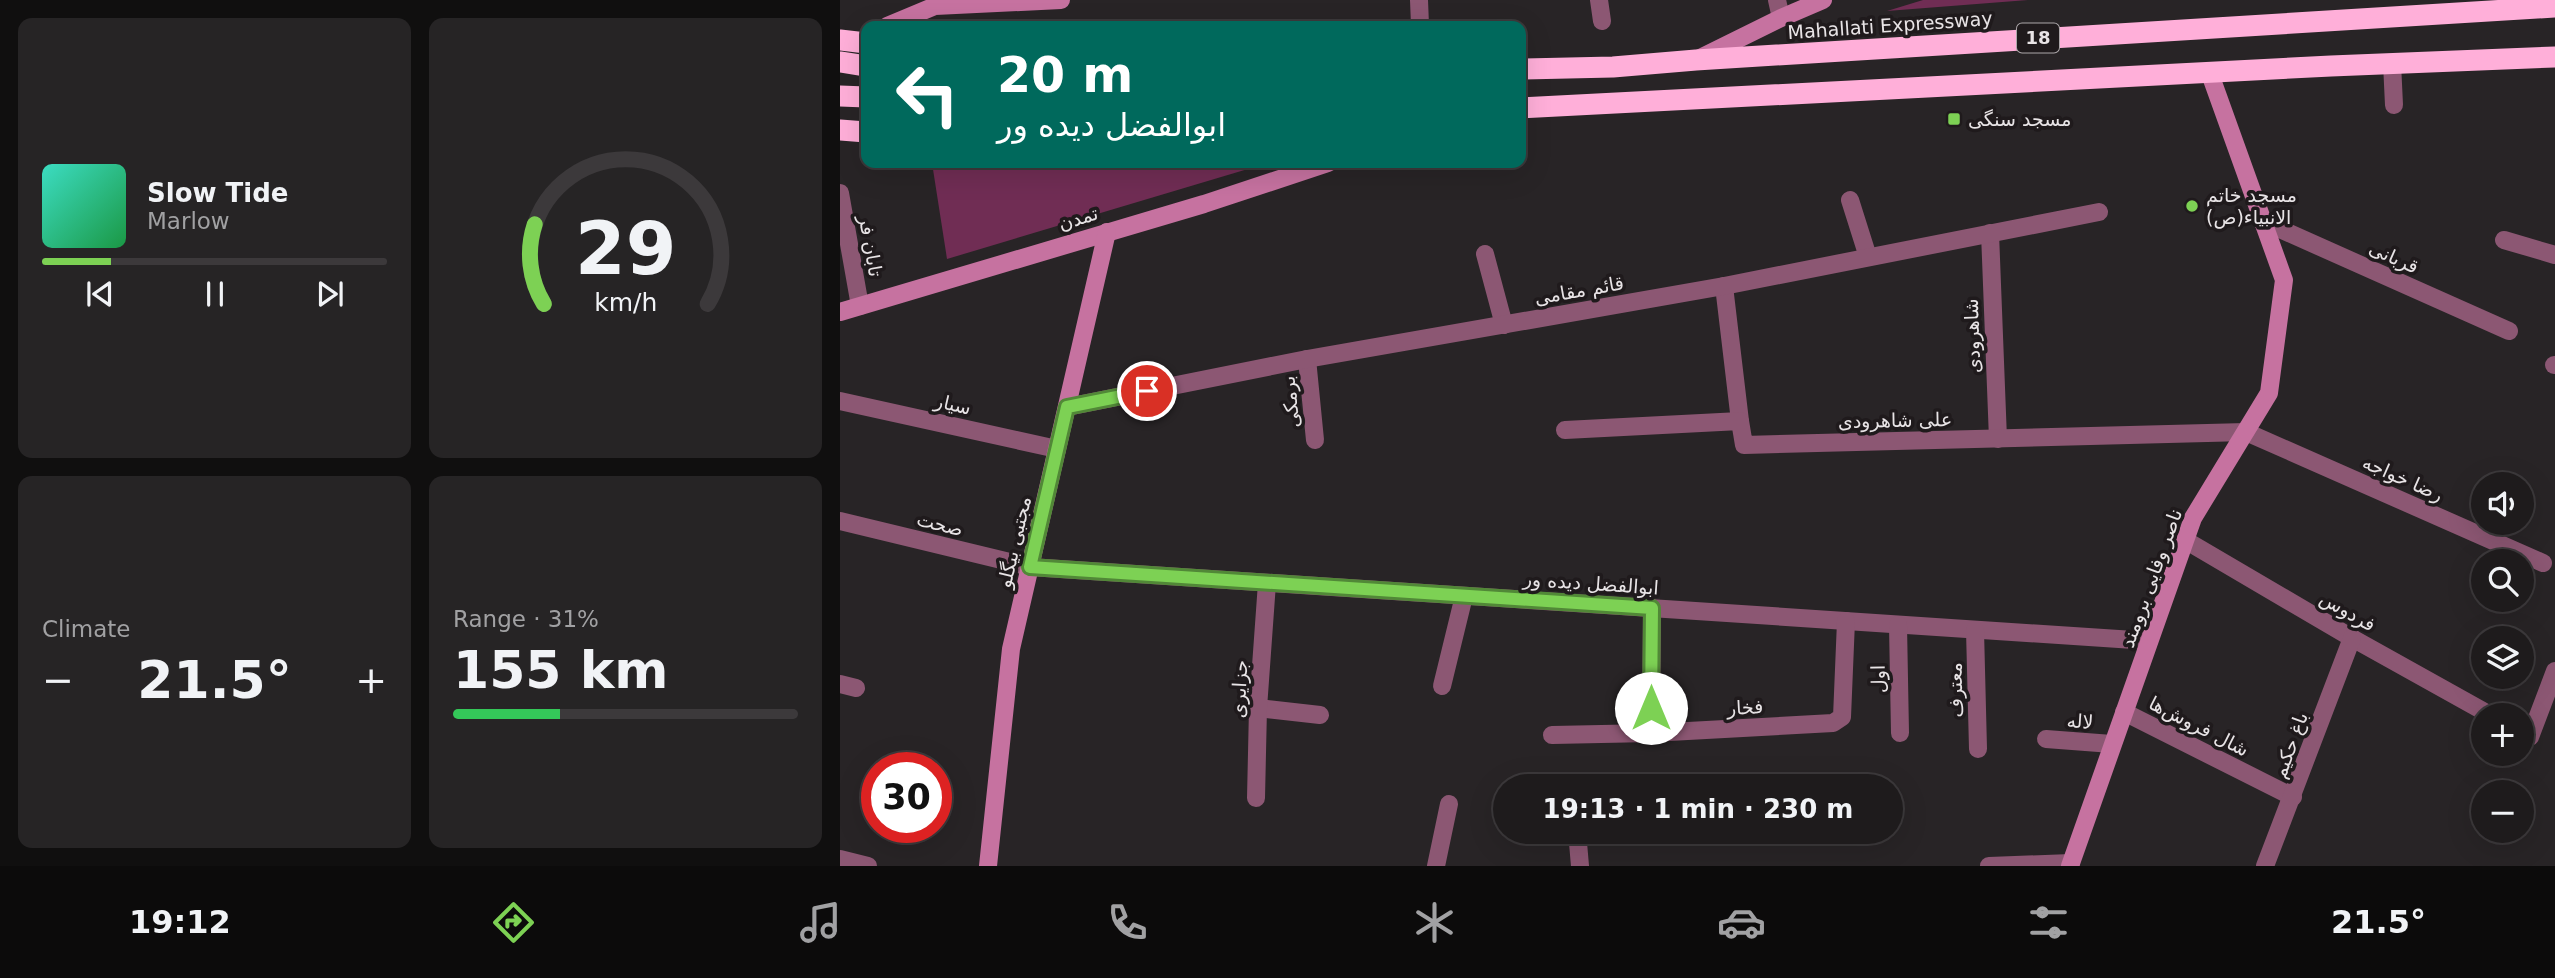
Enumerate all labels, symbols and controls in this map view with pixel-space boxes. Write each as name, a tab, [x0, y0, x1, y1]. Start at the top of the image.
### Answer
street label: Mahallati Expressway	[1787, 7, 1993, 43]
road number: 18	[2017, 24, 2059, 52]
text: 20 m	[997, 47, 1133, 104]
icon: left	[882, 49, 973, 140]
text: ابوالفضل دیده ور	[997, 106, 1226, 144]
place label: مسجد سنگی	[1968, 108, 2071, 130]
marker: مسجد سنگی	[1946, 111, 1962, 127]
text: Slow Tide	[147, 178, 288, 208]
place label: مسجد خاتم الانبیاء(ص)	[2206, 184, 2297, 229]
marker: مسجد خاتم الانبیاء(ص)	[2184, 198, 2200, 214]
street label: تمدن	[1056, 202, 1100, 234]
text: 29	[575, 207, 676, 292]
text: Marlow	[147, 208, 230, 234]
street label: تابان فر	[854, 213, 887, 278]
street label: قربانی	[2365, 236, 2422, 278]
street label: قائم مقامی	[1533, 271, 1626, 310]
icon: previous	[81, 275, 119, 313]
icon: pause	[196, 275, 234, 313]
icon: next	[311, 275, 349, 313]
text: km/h	[594, 288, 657, 317]
street label: شاهرودی	[1960, 298, 1985, 374]
pin	[1117, 361, 1177, 421]
icon: arrive	[1128, 372, 1166, 410]
street label: برمکی	[1276, 375, 1305, 429]
street label: سیار	[931, 389, 973, 420]
street label: علی شاهرودی	[1838, 408, 1952, 433]
street label: رضا خواجه	[2359, 450, 2447, 506]
map controls	[2471, 472, 2534, 843]
button: sound	[2471, 472, 2534, 535]
street label: مجتبی بیگلو	[993, 494, 1036, 591]
street label: ناصر وفایی برومند	[2116, 506, 2187, 651]
street label: صحت	[915, 508, 965, 540]
button: search	[2471, 549, 2534, 612]
street label: ابوالفضل دیده ور	[1521, 567, 1660, 600]
street label: فردوس	[2316, 586, 2380, 636]
text: Range · 31%	[453, 606, 599, 632]
text: Climate	[42, 616, 131, 642]
button: layers	[2471, 626, 2534, 689]
text: 155 km	[453, 640, 668, 700]
text: 21.5°	[137, 650, 292, 710]
text: −	[42, 658, 74, 702]
text: +	[355, 658, 387, 702]
street label: جزایری	[1226, 659, 1253, 719]
street label: معترف	[1944, 662, 1967, 718]
street label: اول	[1867, 665, 1890, 693]
position arrow	[1614, 671, 1688, 745]
street label: شال فروش‌ها	[2145, 691, 2253, 762]
street label: فخار	[1725, 695, 1764, 720]
button: +	[2471, 703, 2534, 766]
street label: لاله	[2066, 709, 2094, 733]
street label: باغ حکیم	[2268, 709, 2313, 782]
speed limit sign: 30	[861, 752, 952, 843]
button: −	[2471, 780, 2534, 843]
text: 19:13 · 1 min · 230 m	[1543, 794, 1853, 824]
icon: directions	[489, 898, 538, 947]
icon: music	[796, 898, 845, 947]
icon: phone	[1103, 898, 1152, 947]
icon: climate	[1410, 898, 1459, 947]
icon: car	[1717, 898, 1766, 947]
icon: filters	[2024, 898, 2073, 947]
text: 19:12	[129, 903, 231, 941]
text: 21.5°	[2331, 903, 2426, 941]

